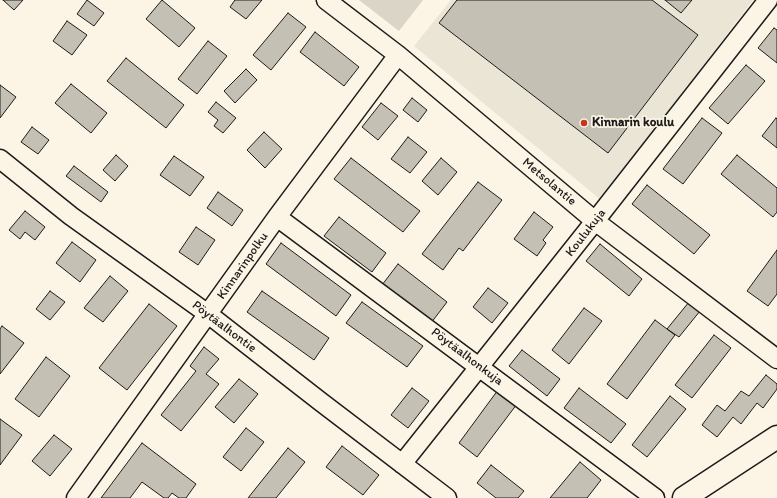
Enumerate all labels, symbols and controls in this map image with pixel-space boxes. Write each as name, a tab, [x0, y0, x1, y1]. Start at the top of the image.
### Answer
place label: Kinnarin koulu	[592, 115, 674, 131]
marker: Kinnarin koulu	[579, 118, 589, 128]
street label: Metsolantie	[519, 155, 579, 209]
street label: Koulukuja	[563, 206, 609, 260]
street label: Kinnarinpolku	[214, 229, 272, 303]
street label: Pöytäalhontie	[189, 298, 259, 356]
street label: Pöytäalhonkuja	[428, 325, 506, 389]

